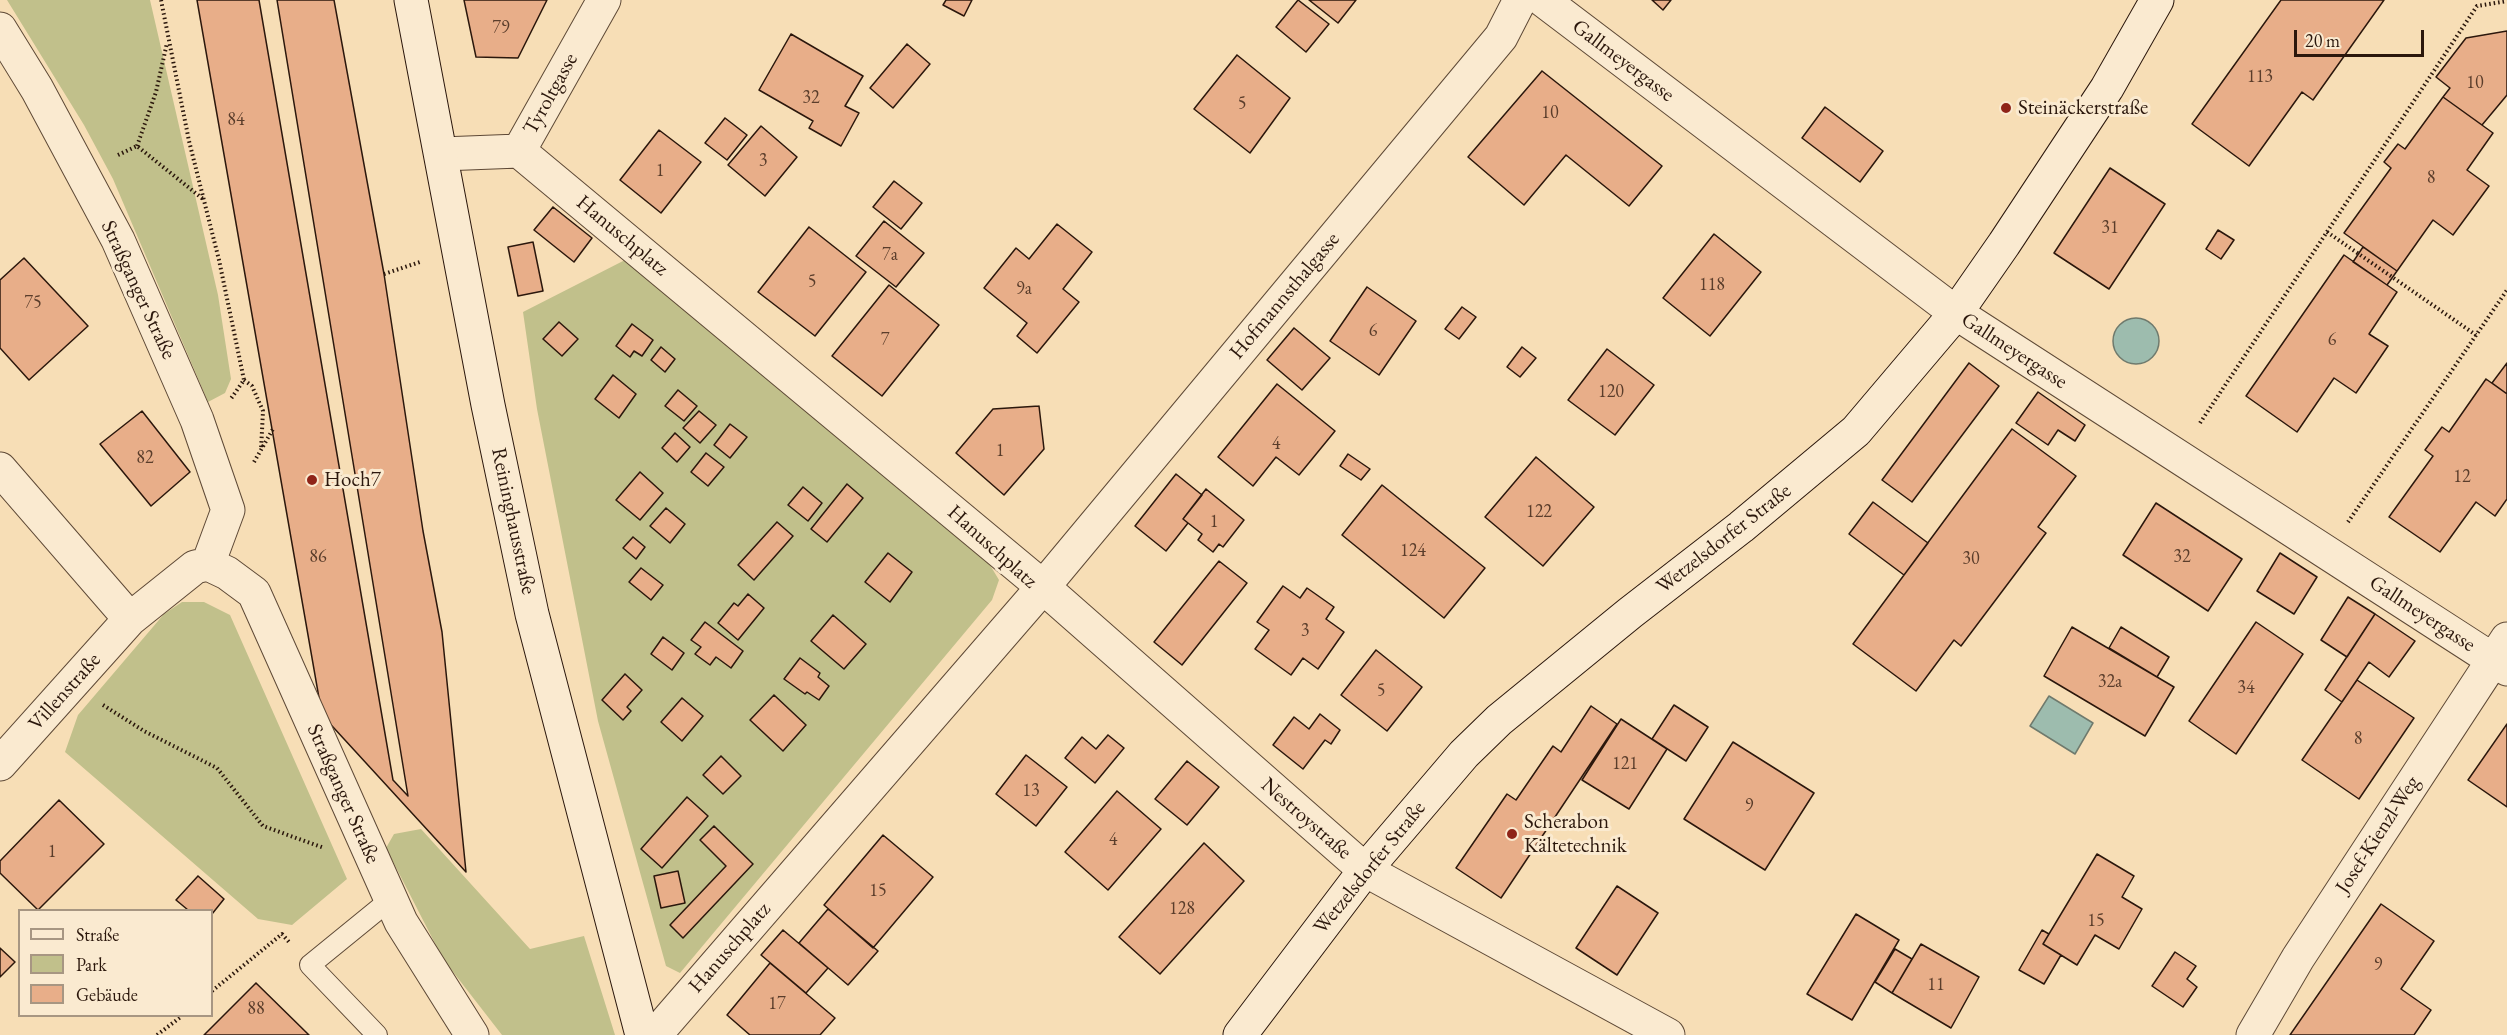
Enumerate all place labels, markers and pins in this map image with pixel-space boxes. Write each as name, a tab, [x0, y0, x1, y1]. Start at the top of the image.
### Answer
place label: Steinäckerstraße	[2018, 95, 2148, 121]
marker: Steinäckerstraße	[1999, 101, 2013, 115]
place label: Hoch7	[324, 467, 381, 493]
marker: Hoch7	[305, 473, 319, 487]
place label: Scherabon Kältetechnik	[1524, 809, 1627, 859]
marker: Scherabon Kältetechnik	[1505, 827, 1519, 841]

